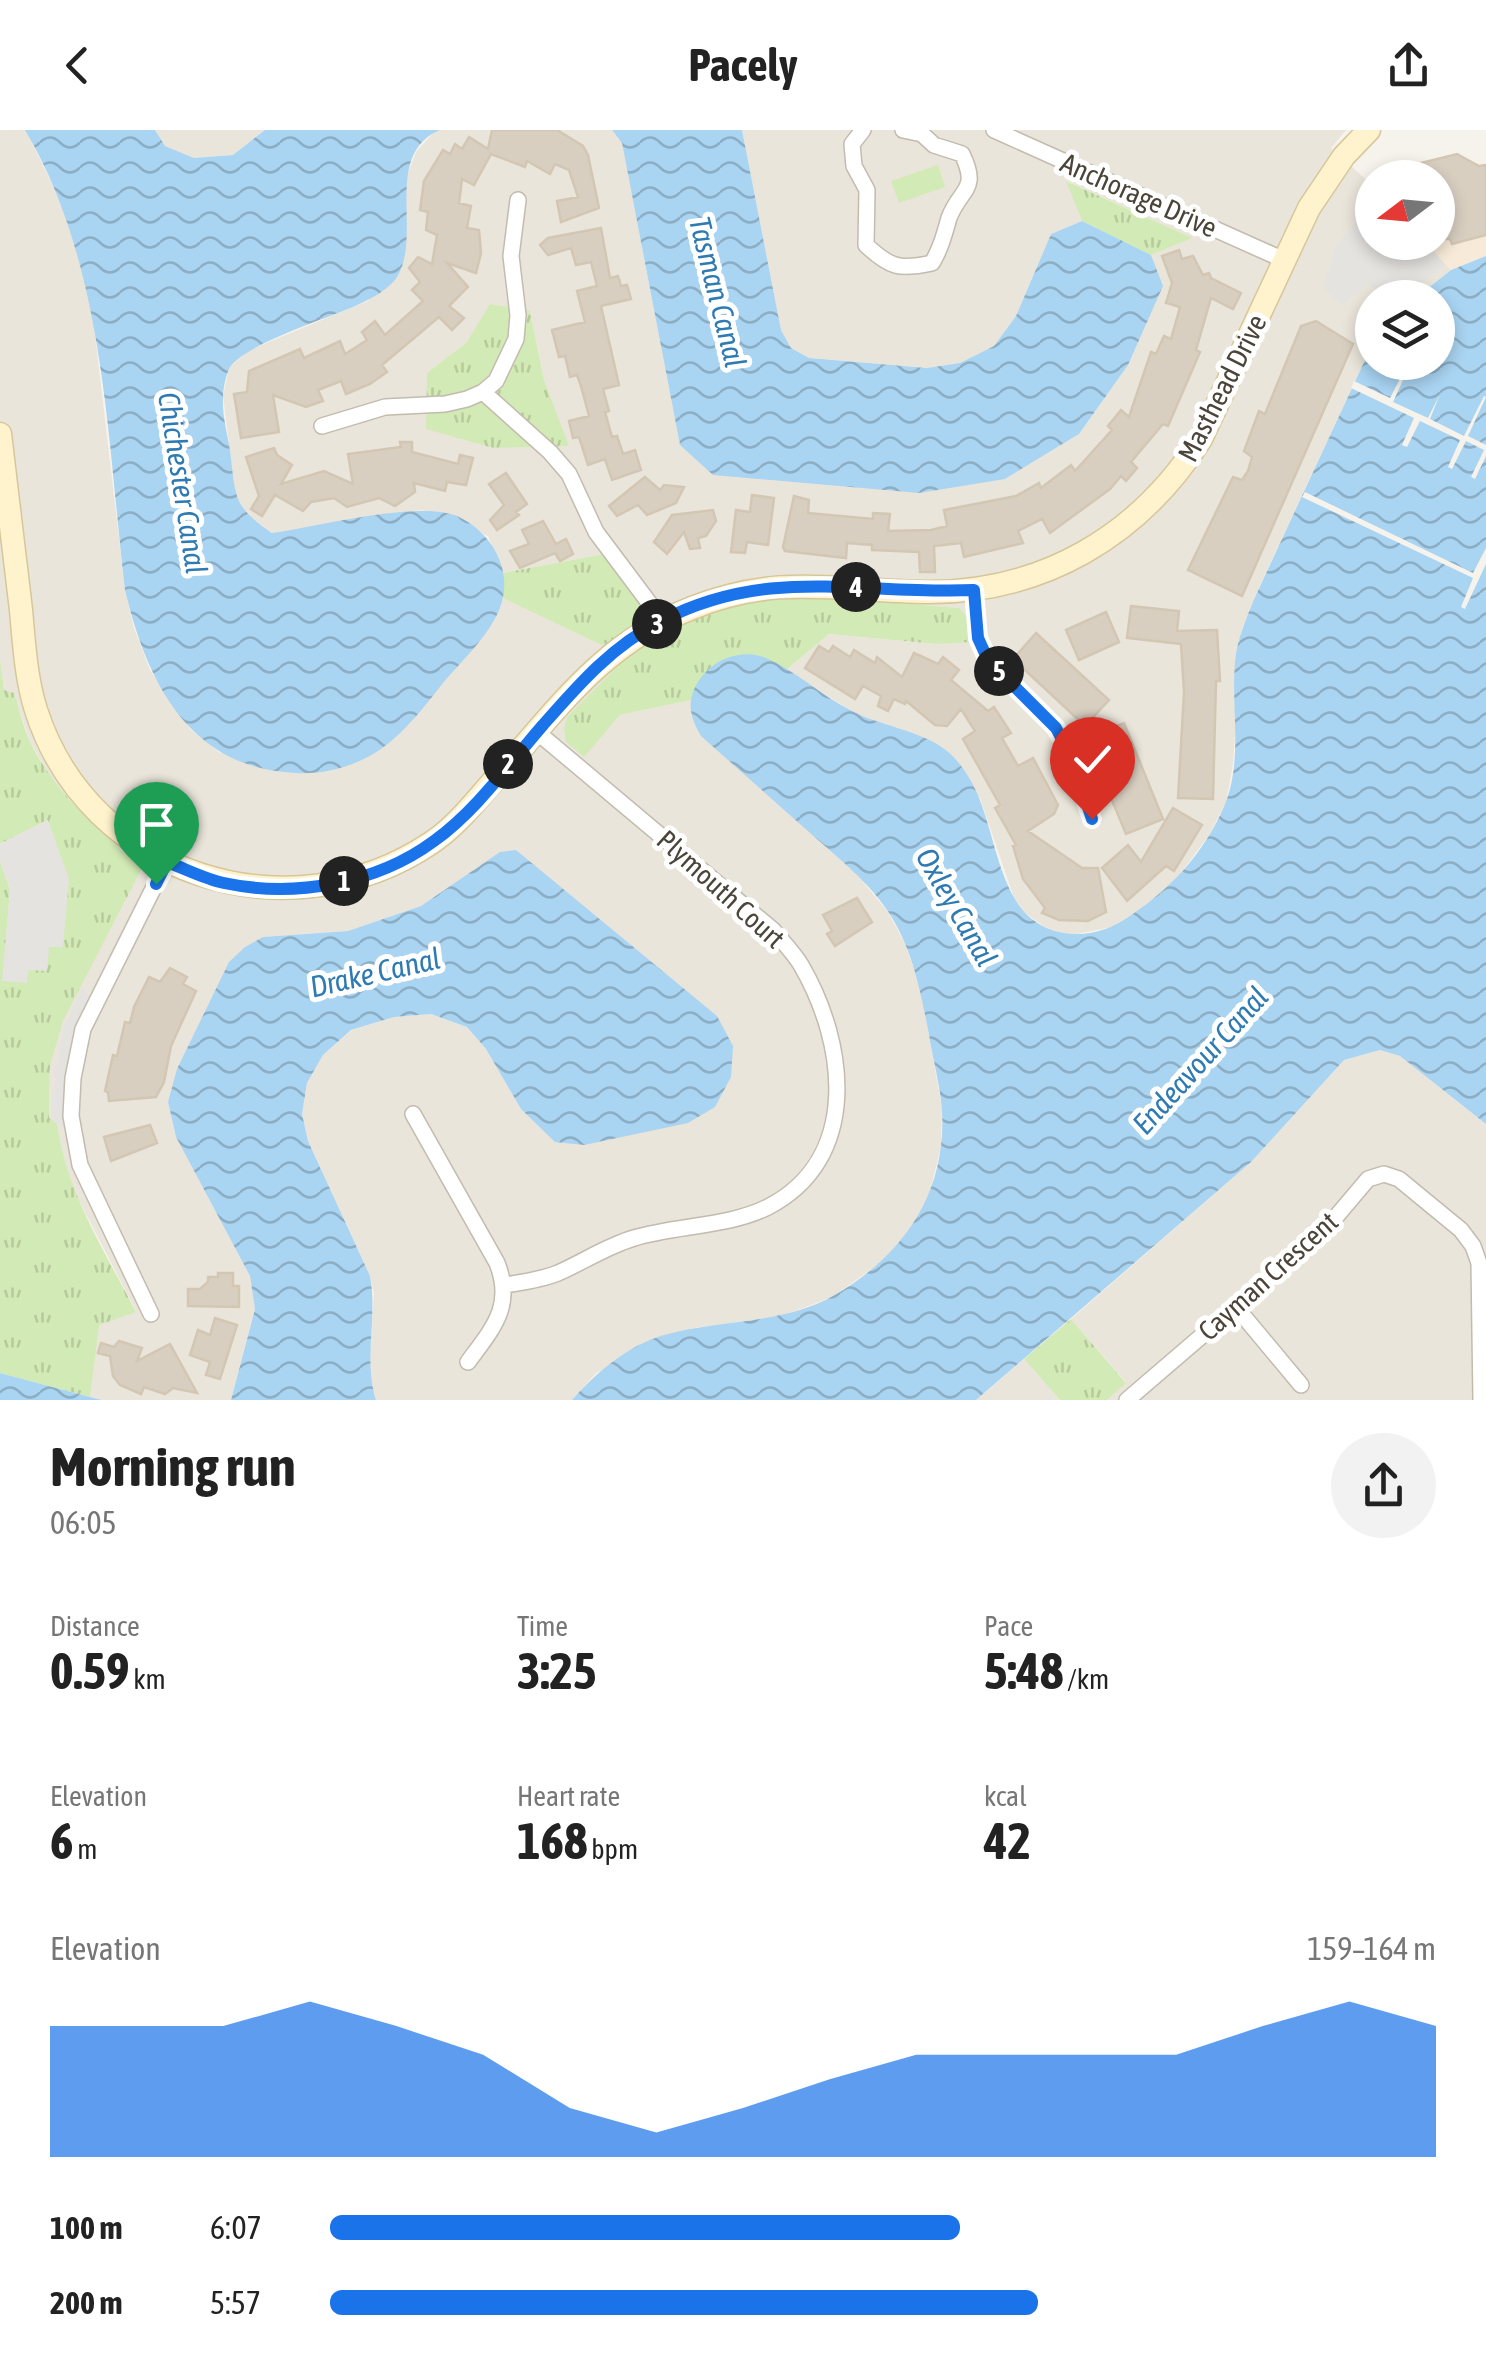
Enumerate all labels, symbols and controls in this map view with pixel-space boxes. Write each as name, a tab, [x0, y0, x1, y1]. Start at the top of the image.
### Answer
icon: back	[50, 38, 105, 93]
icon: share	[1381, 38, 1436, 93]
text: Pacely	[688, 39, 798, 91]
street label: Anchorage Drive	[1056, 146, 1222, 244]
north arrow	[1355, 160, 1455, 260]
map controls	[1355, 160, 1455, 380]
water label: Tasman Canal	[683, 213, 753, 371]
button: layers	[1355, 280, 1455, 380]
street label: Masthead Drive	[1171, 309, 1273, 467]
water label: Chichester Canal	[152, 390, 214, 576]
pin: 4	[831, 562, 881, 612]
text: 4	[849, 571, 863, 603]
pin: 3	[632, 599, 682, 649]
text: 3	[650, 608, 664, 640]
pin: 5	[974, 646, 1024, 696]
text: 5	[992, 655, 1006, 687]
pin	[1050, 717, 1135, 820]
icon: check	[1065, 732, 1120, 787]
pin: 2	[483, 739, 533, 789]
text: 2	[501, 748, 515, 780]
pin	[114, 782, 199, 885]
icon: arrive	[129, 797, 184, 852]
street label: Plymouth Court	[651, 824, 791, 954]
water label: Oxley Canal	[910, 842, 1004, 972]
pin: 1	[319, 856, 369, 906]
text: 1	[337, 865, 351, 897]
water label: Drake Canal	[306, 940, 444, 1004]
water label: Endeavour Canal	[1125, 980, 1275, 1140]
street label: Cayman Crescent	[1192, 1205, 1344, 1347]
button: share	[1331, 1433, 1436, 1538]
text: Morning run	[50, 1435, 296, 1498]
text: 06:05	[50, 1504, 117, 1541]
text: Distance	[50, 1610, 140, 1642]
text: Time	[517, 1610, 568, 1642]
text: Pace	[984, 1610, 1033, 1642]
text: 0.59	[50, 1642, 129, 1700]
text: 3:25	[517, 1642, 596, 1700]
text: 5:48	[984, 1642, 1063, 1700]
text: km	[129, 1663, 166, 1695]
text: /km	[1063, 1663, 1109, 1695]
text: Elevation	[50, 1780, 147, 1812]
text: Heart rate	[517, 1780, 620, 1812]
text: kcal	[984, 1780, 1027, 1812]
text: 6	[50, 1812, 74, 1870]
text: 168	[517, 1812, 588, 1870]
text: 42	[984, 1812, 1031, 1870]
text: m	[74, 1833, 98, 1865]
text: bpm	[588, 1833, 638, 1865]
text: Elevation	[50, 1930, 161, 1967]
text: 159–164 m	[1307, 1930, 1436, 1967]
text: 100 m	[50, 2209, 123, 2246]
text: 6:07	[210, 2209, 261, 2246]
text: 200 m	[50, 2284, 123, 2321]
text: 5:57	[210, 2284, 261, 2321]

